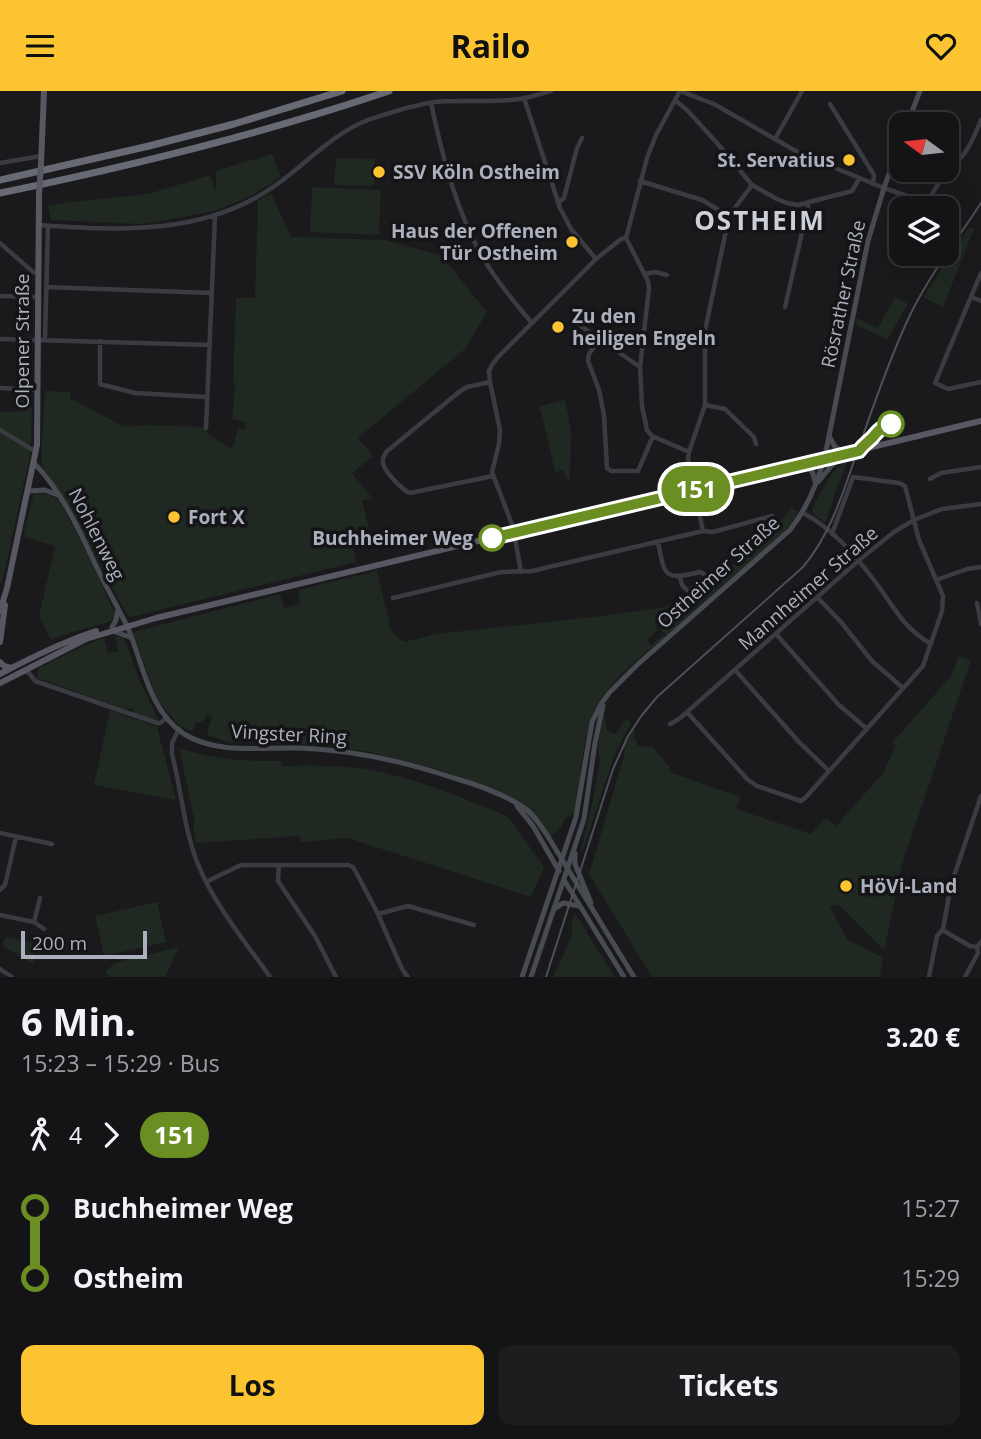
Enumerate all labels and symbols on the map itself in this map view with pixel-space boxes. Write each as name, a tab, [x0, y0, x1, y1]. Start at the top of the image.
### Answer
north arrow	[889, 112, 959, 182]
place label: St. Servatius	[717, 147, 835, 173]
marker: St. Servatius	[841, 152, 857, 168]
place label: SSV Köln Ostheim	[393, 159, 560, 185]
marker: SSV Köln Ostheim	[371, 164, 387, 180]
district label: OSTHEIM	[694, 202, 826, 238]
place label: Haus der Offenen Tür Ostheim	[391, 218, 558, 266]
street label: Rösrather Straße	[815, 218, 871, 370]
marker: Haus der Offenen Tür Ostheim	[564, 234, 580, 250]
street label: Olpener Straße	[9, 274, 35, 408]
place label: Zu den heiligen Engeln	[572, 303, 716, 351]
marker: Zu den heiligen Engeln	[550, 319, 566, 335]
unlabelled marker	[878, 411, 904, 437]
line badge: 151	[656, 466, 736, 512]
street label: Nohlenweg	[63, 483, 131, 585]
place label: Fort X	[188, 504, 245, 530]
marker: Fort X	[166, 509, 182, 525]
street label: Ostheimer Straße	[651, 510, 785, 634]
street label: Mannheimer Straße	[733, 520, 883, 656]
place label: Buchheimer Weg	[312, 525, 473, 551]
marker: Buchheimer Weg	[479, 525, 505, 551]
street label: Vingster Ring	[231, 718, 347, 750]
place label: HöVi-Land	[860, 873, 957, 899]
marker: HöVi-Land	[838, 878, 854, 894]
scale bar	[21, 928, 147, 960]

